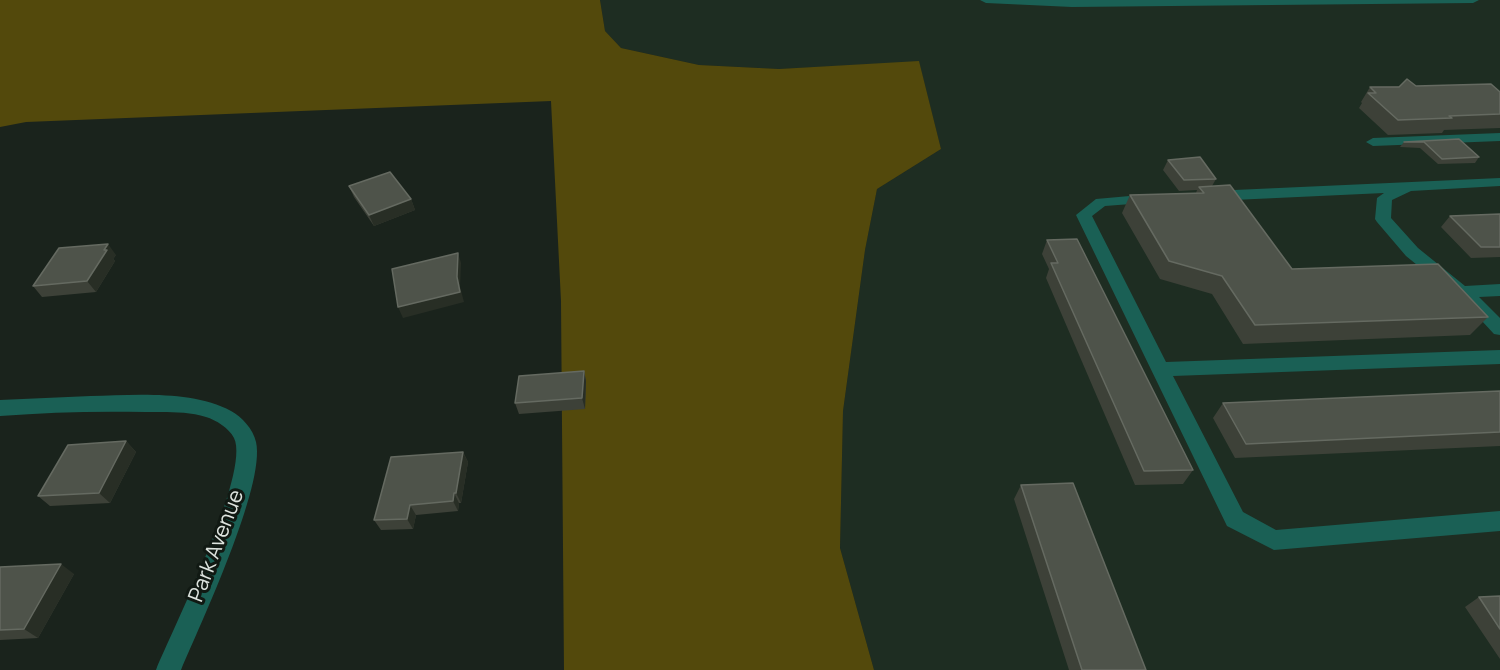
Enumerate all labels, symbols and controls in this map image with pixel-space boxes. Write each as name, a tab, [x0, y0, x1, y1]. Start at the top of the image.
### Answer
street label: Park Avenue	[184, 486, 250, 606]

